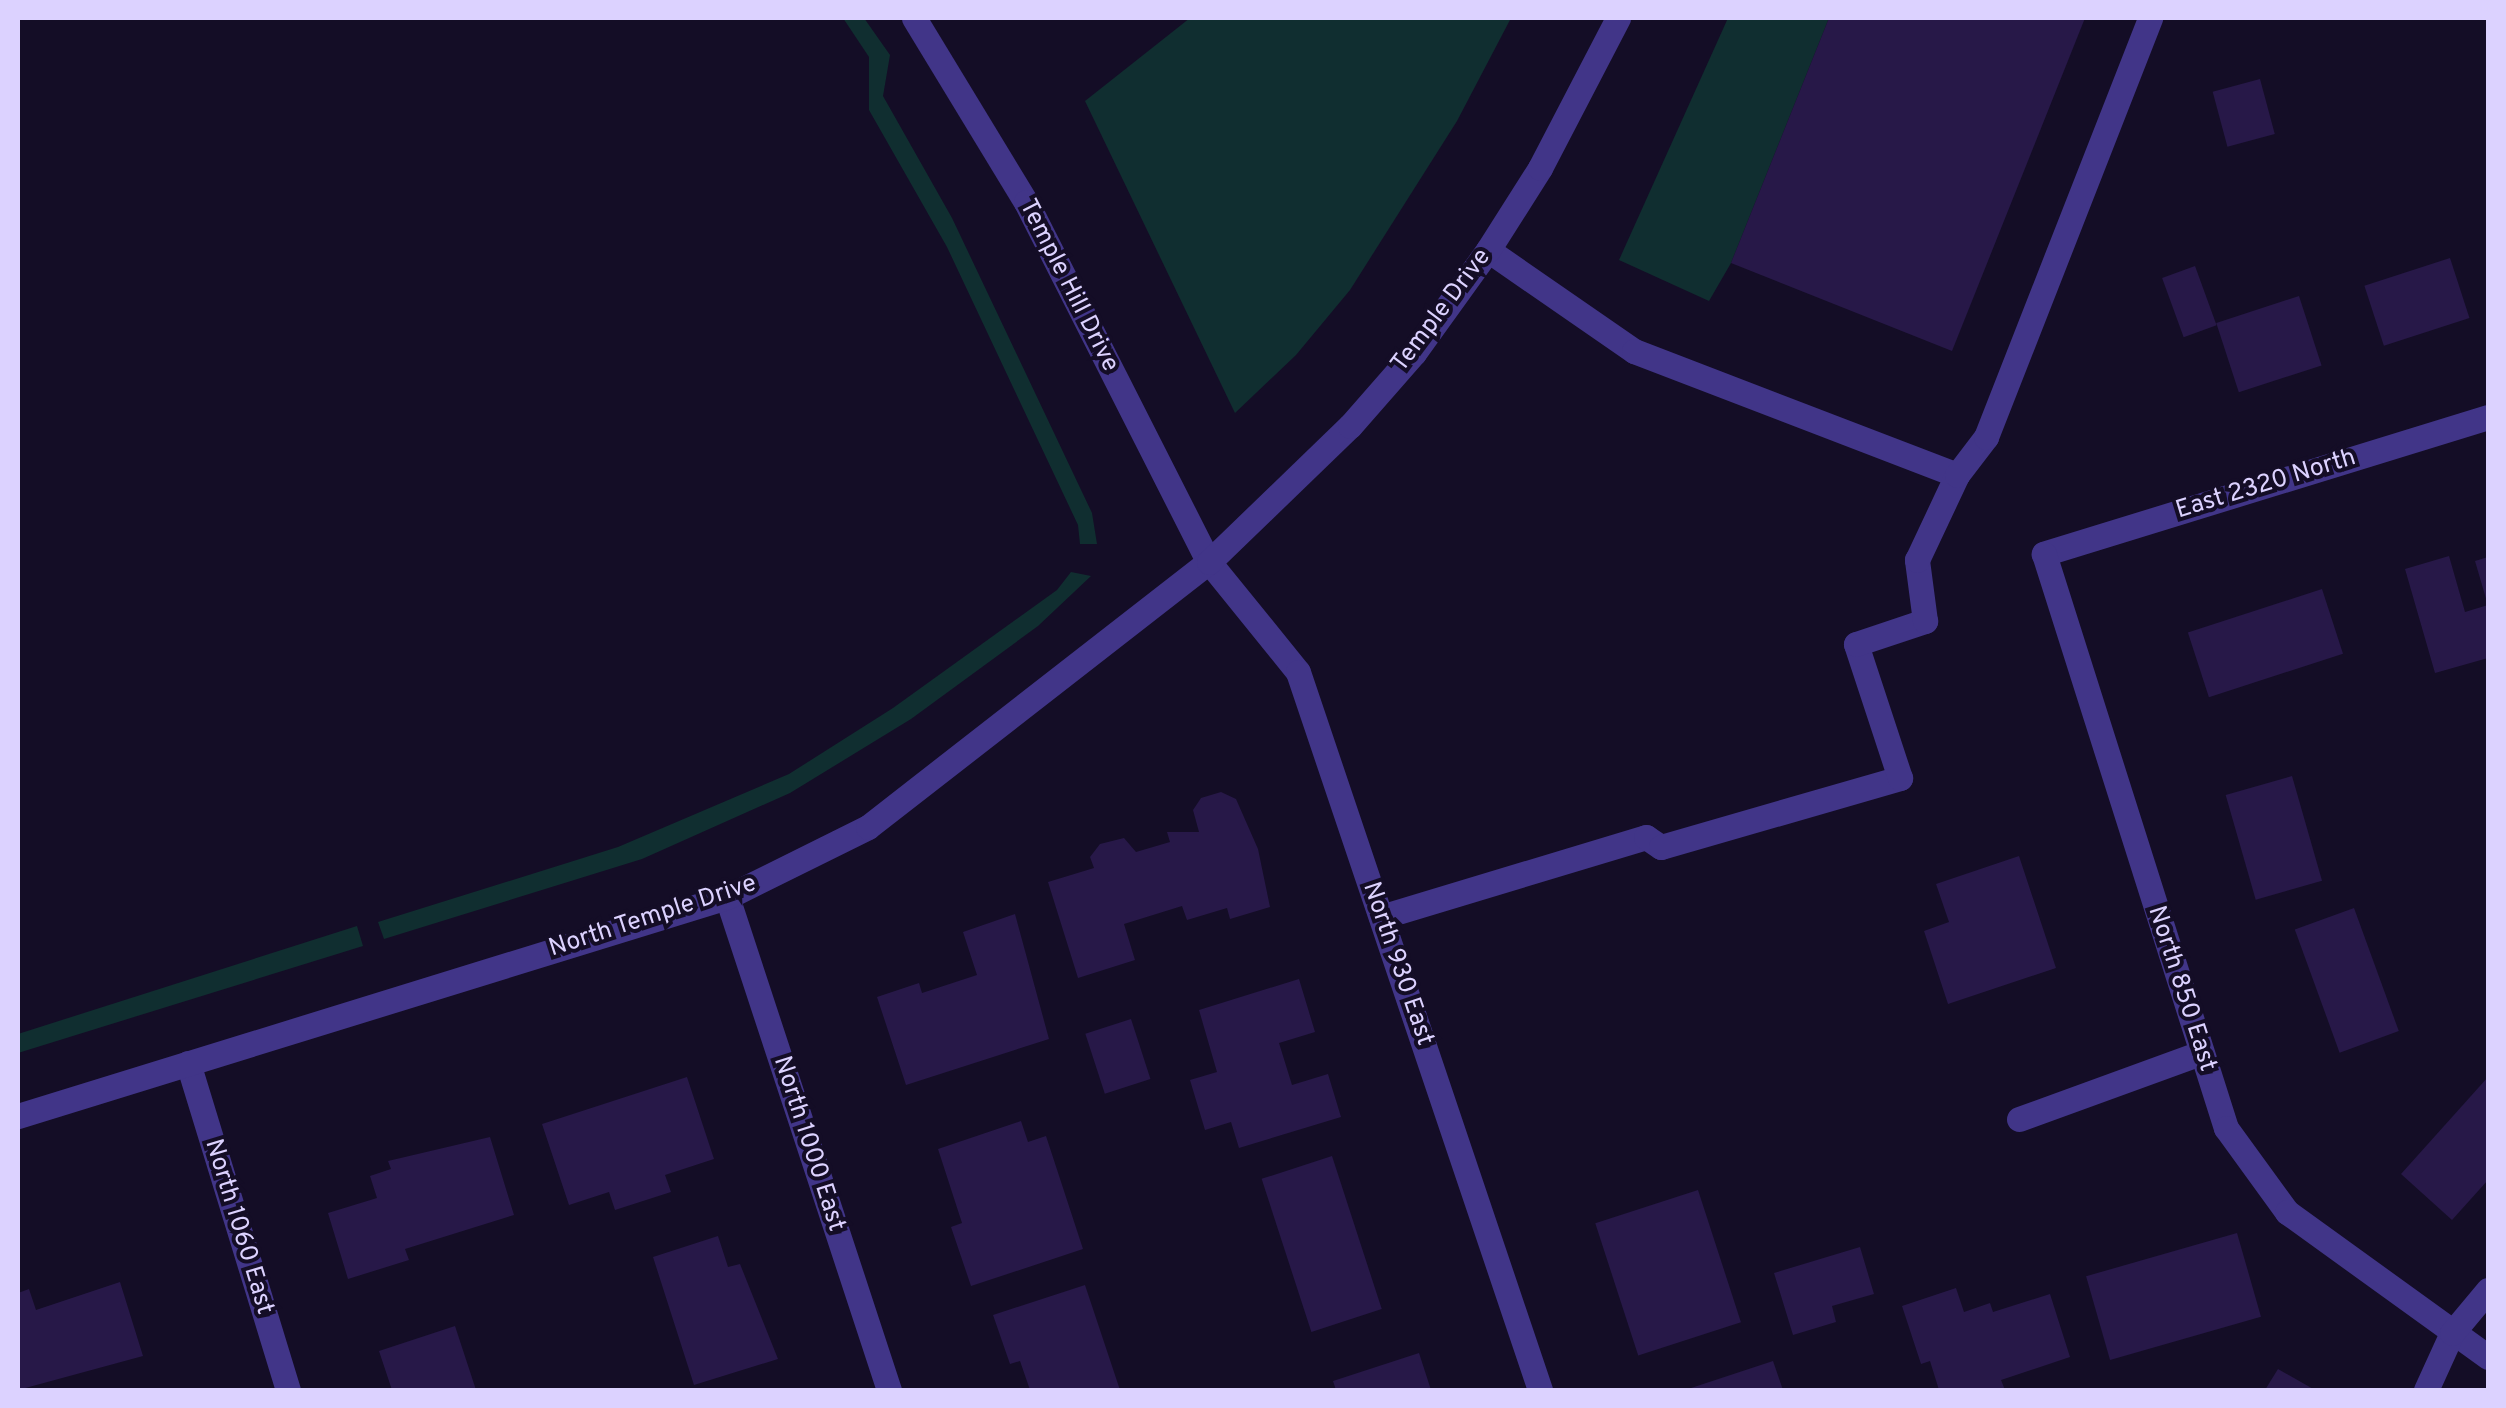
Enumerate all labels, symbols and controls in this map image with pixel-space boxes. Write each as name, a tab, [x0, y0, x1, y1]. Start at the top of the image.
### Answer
street label: Temple Hill Drive	[1012, 195, 1124, 377]
street label: Temple Drive	[1386, 243, 1498, 379]
street label: East 2320 North	[2172, 443, 2360, 527]
street label: North Temple Drive	[545, 869, 761, 965]
street label: North 930 East	[1355, 878, 1439, 1050]
street label: North 850 East	[2140, 902, 2222, 1076]
street label: North 1000 East	[766, 1053, 850, 1235]
street label: North 1060 East	[197, 1136, 279, 1318]

